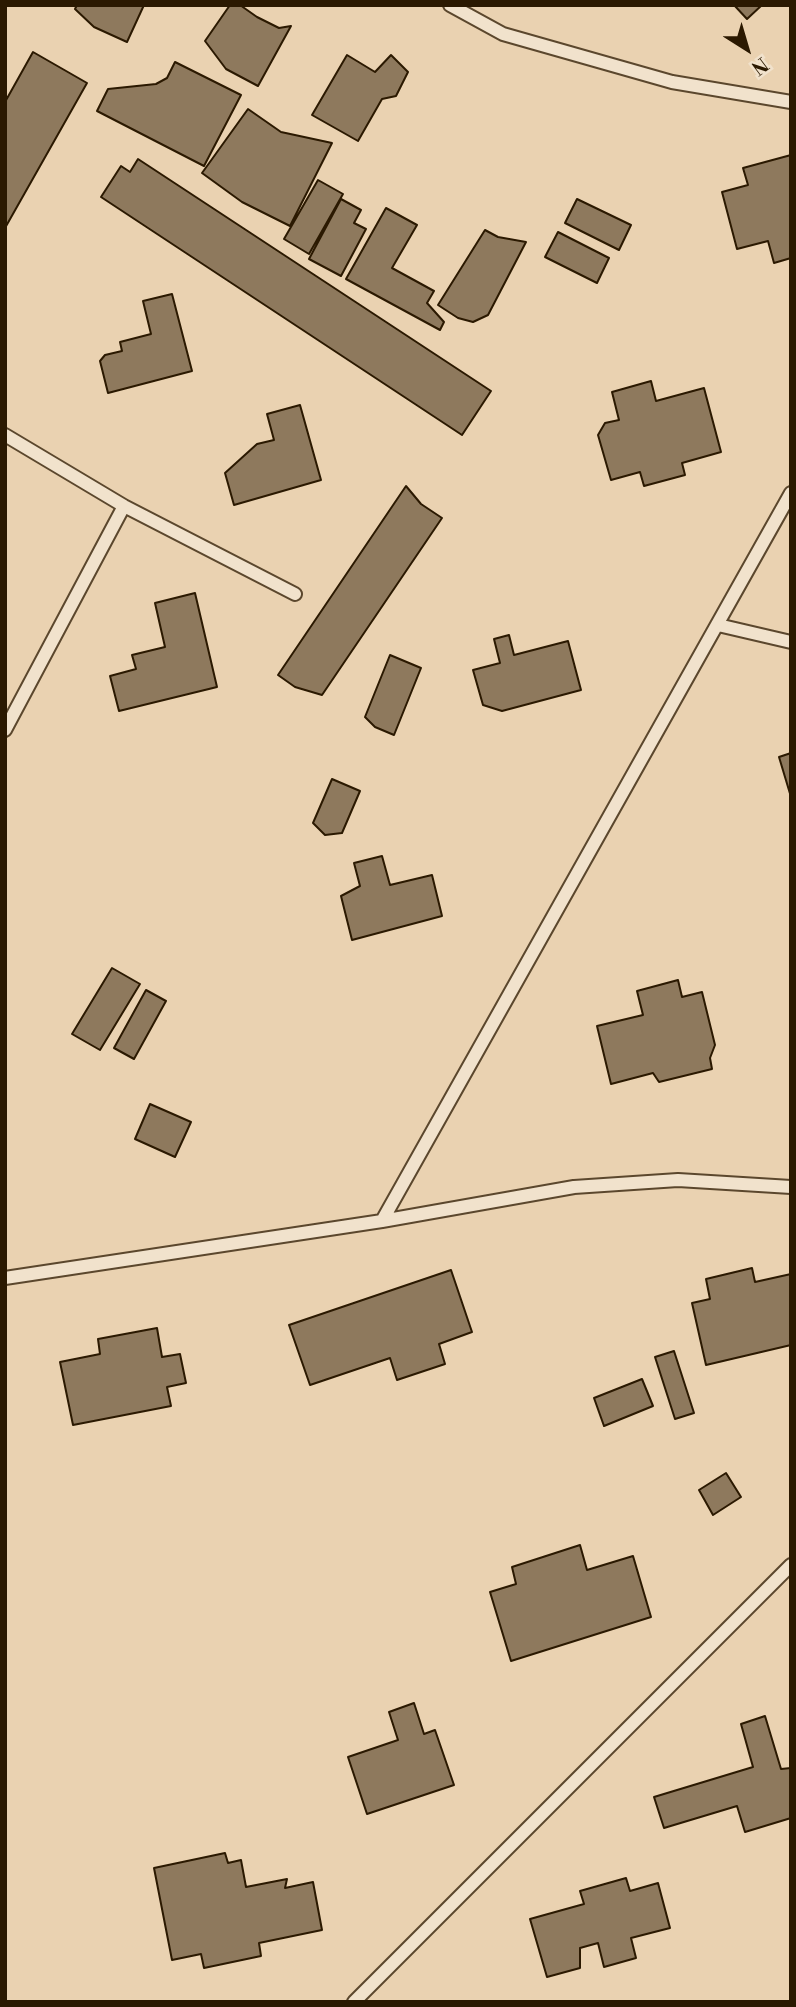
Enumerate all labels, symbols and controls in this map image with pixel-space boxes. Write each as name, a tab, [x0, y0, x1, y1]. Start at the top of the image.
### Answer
north arrow	[712, 14, 782, 84]
text: N	[746, 52, 773, 80]

